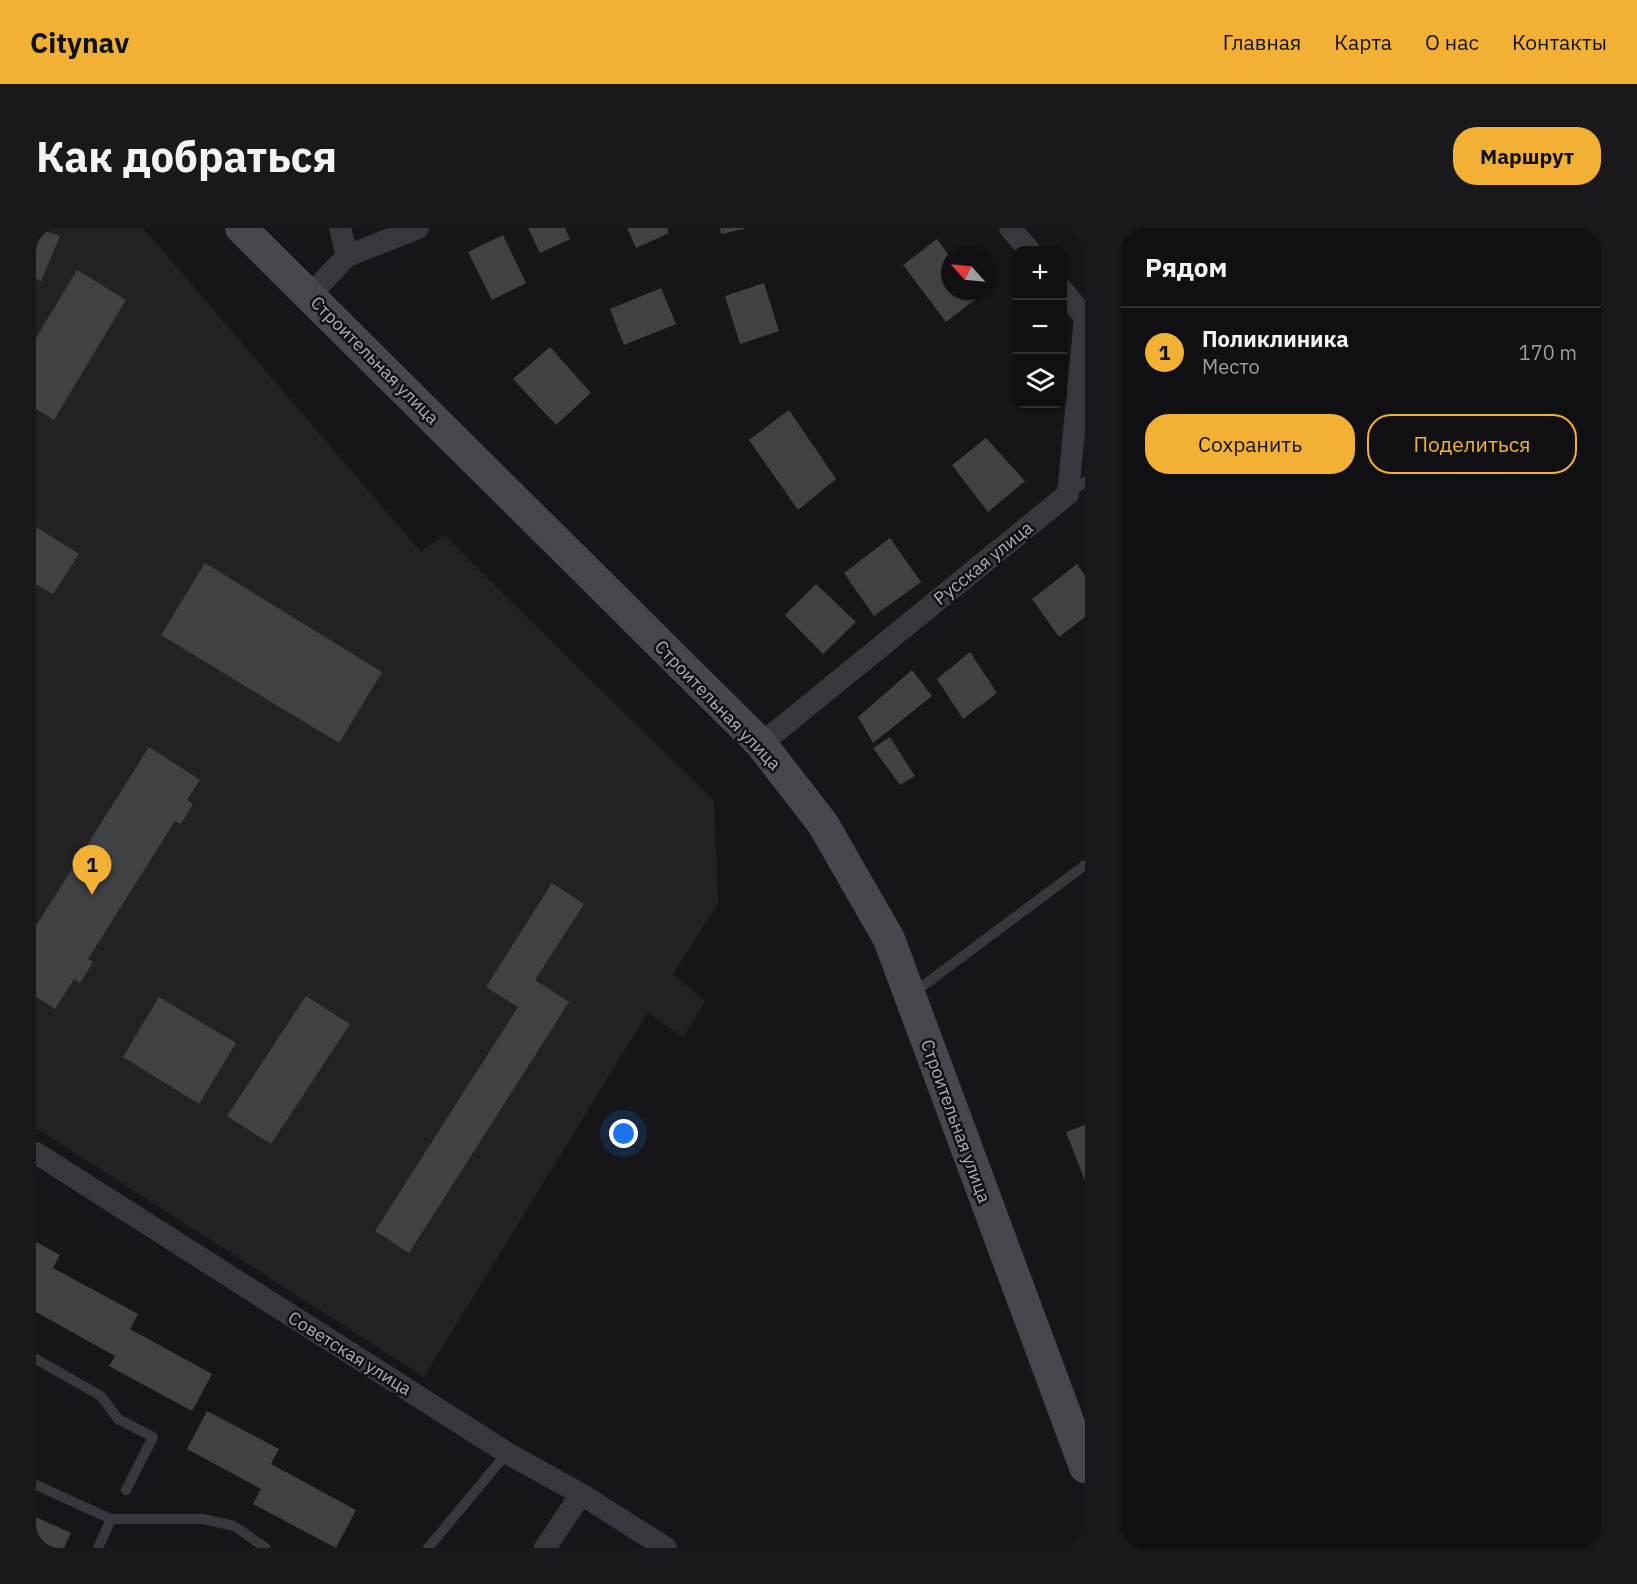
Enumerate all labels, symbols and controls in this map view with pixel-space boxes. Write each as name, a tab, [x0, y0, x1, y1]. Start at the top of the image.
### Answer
text: Citynav	[30, 24, 129, 61]
text: Главная	[1223, 28, 1301, 56]
text: Карта	[1334, 28, 1392, 56]
text: О нас	[1425, 28, 1479, 56]
text: Контакты	[1512, 28, 1607, 56]
button: Маршрут	[1453, 127, 1601, 185]
text: Как добраться	[36, 129, 337, 184]
north arrow	[941, 246, 995, 300]
map controls	[1013, 246, 1067, 408]
button: +	[1013, 246, 1067, 300]
text: Рядом	[1145, 250, 1227, 284]
street label: Строительная улица	[306, 291, 444, 429]
button: −	[1013, 300, 1067, 354]
text: Поликлиника	[1202, 324, 1349, 353]
text: 1	[1159, 339, 1171, 366]
text: 170 m	[1519, 339, 1577, 366]
text: Место	[1202, 353, 1260, 380]
button: layers	[1013, 354, 1067, 408]
button: Сохранить	[1145, 414, 1355, 474]
button: Поделиться	[1367, 414, 1577, 474]
street label: Русская улица	[929, 516, 1038, 610]
street label: Строительная улица	[650, 635, 786, 775]
pin: 1	[72, 846, 112, 895]
street label: Строительная улица	[916, 1036, 996, 1206]
your location	[609, 1119, 638, 1148]
street label: Советская улица	[284, 1306, 416, 1400]

